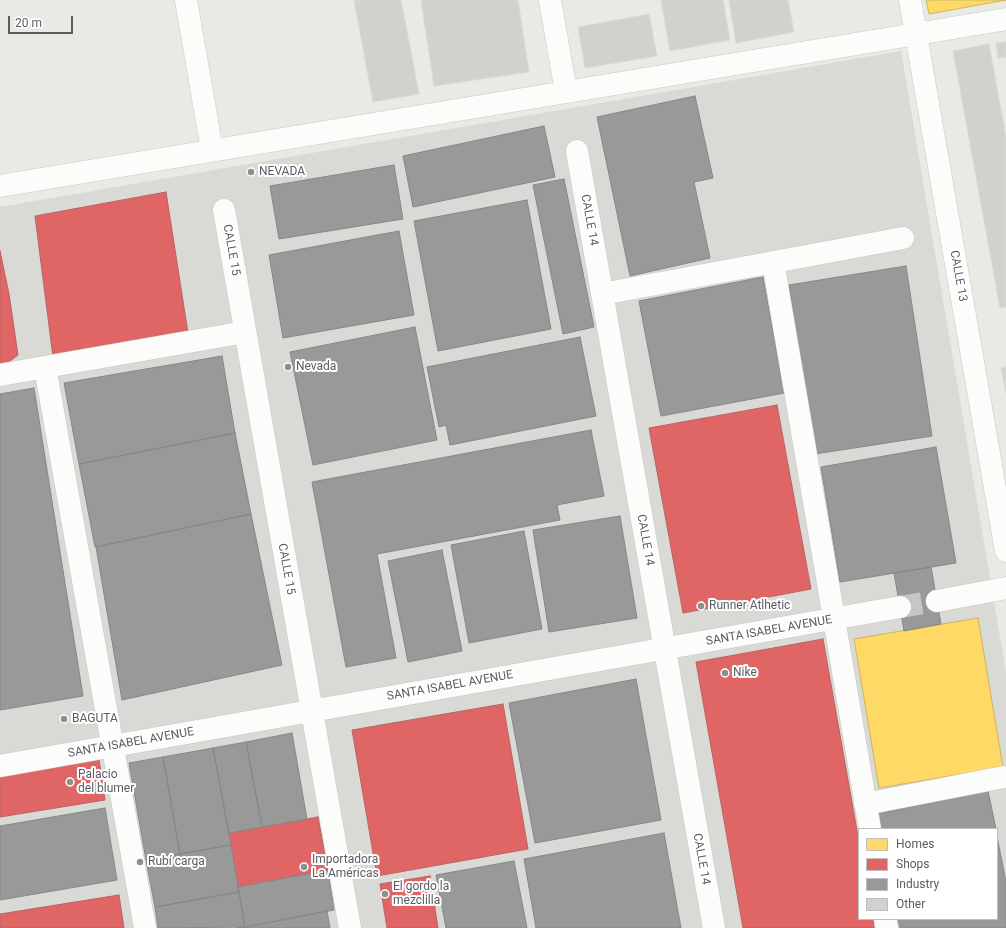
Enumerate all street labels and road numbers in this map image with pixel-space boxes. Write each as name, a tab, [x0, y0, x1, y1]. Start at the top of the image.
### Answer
street label: CALLE 14	[577, 193, 601, 247]
street label: CALLE 15	[219, 223, 243, 277]
street label: CALLE 13	[946, 249, 970, 303]
street label: CALLE 14	[633, 513, 657, 567]
street label: CALLE 15	[274, 542, 298, 596]
street label: SANTA ISABEL AVENUE	[705, 613, 833, 649]
street label: SANTA ISABEL AVENUE	[386, 668, 514, 704]
street label: SANTA ISABEL AVENUE	[67, 725, 195, 761]
street label: CALLE 14	[689, 832, 713, 886]

